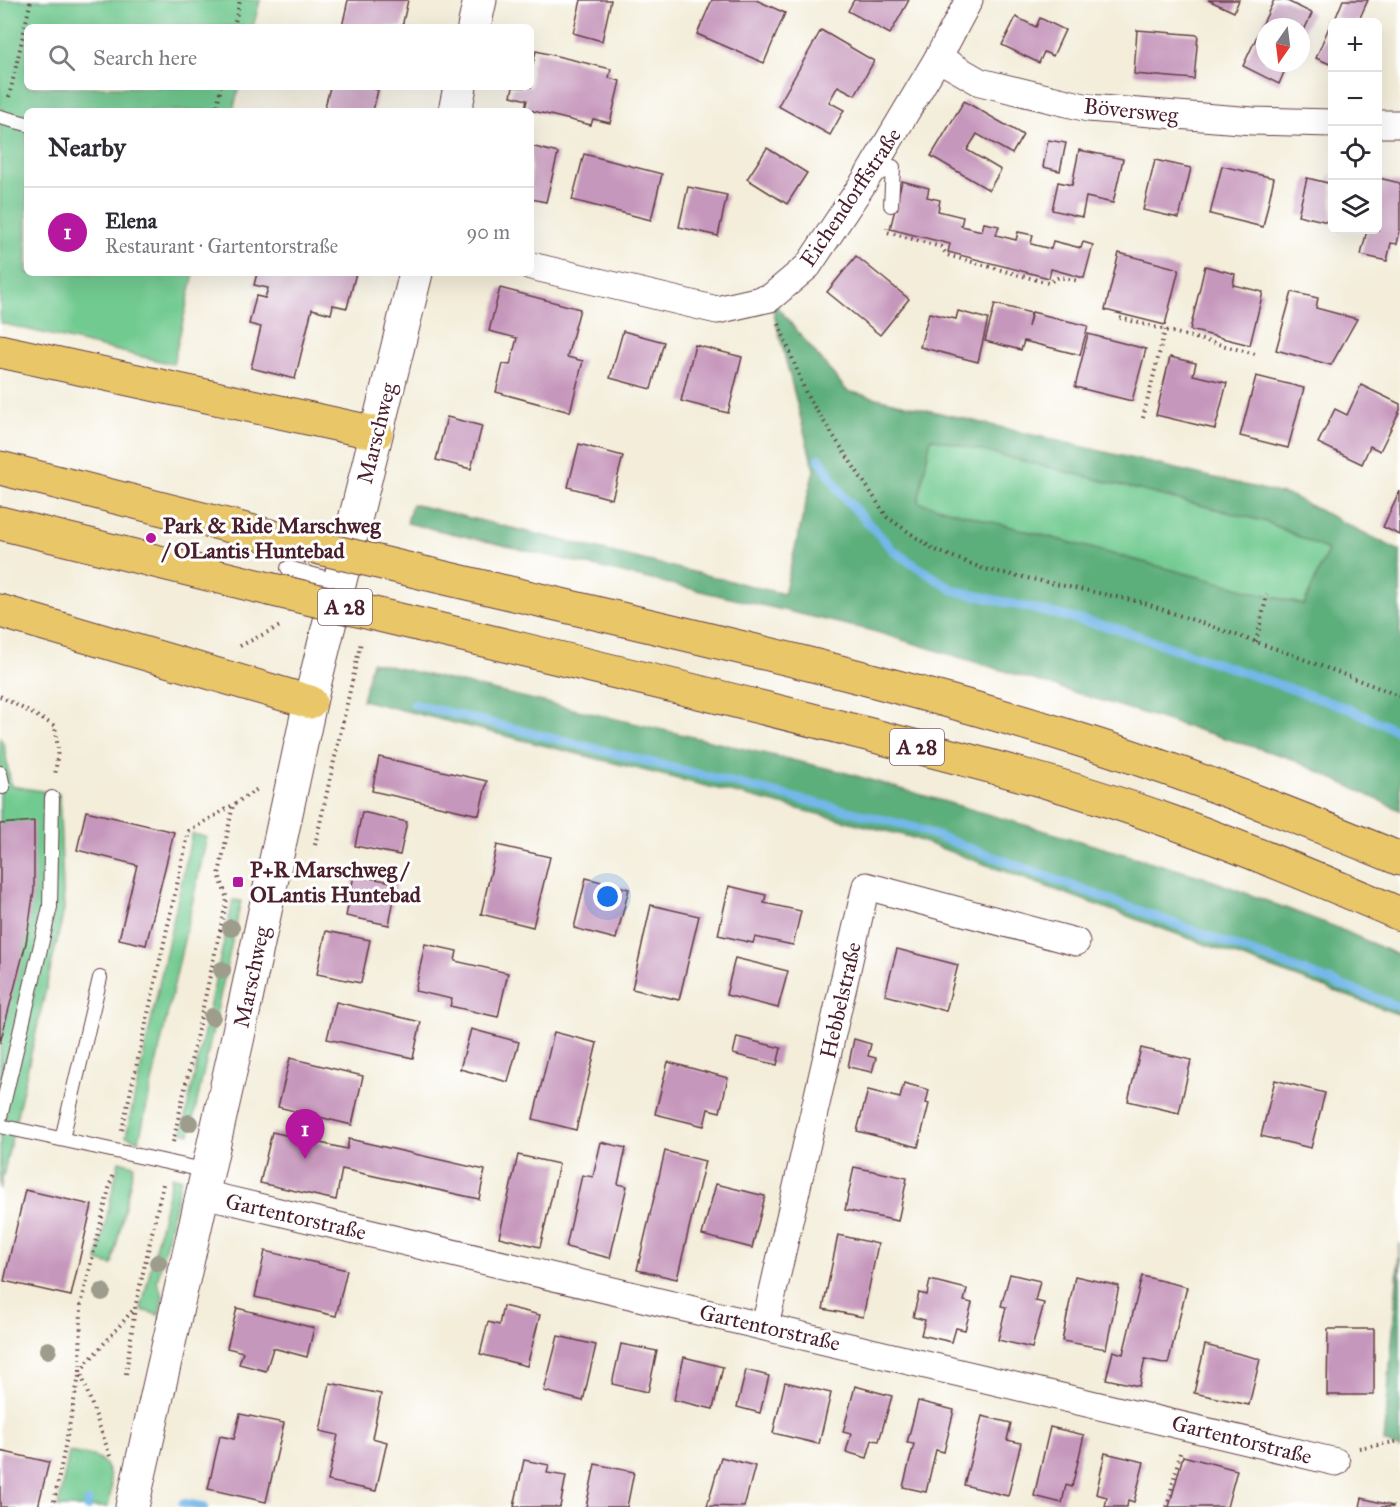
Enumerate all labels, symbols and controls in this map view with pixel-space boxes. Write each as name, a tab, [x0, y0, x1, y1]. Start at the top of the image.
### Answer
north arrow	[1256, 18, 1310, 72]
map controls	[1328, 18, 1382, 234]
button: +	[1328, 18, 1382, 72]
search box	[24, 24, 534, 90]
icon: search	[45, 41, 78, 74]
text: Search here	[93, 44, 197, 71]
button: −	[1328, 72, 1382, 126]
street label: Böversweg	[1082, 92, 1180, 129]
street label: Eichendorffstraße	[794, 123, 907, 272]
button: locate	[1328, 126, 1382, 180]
text: Nearby	[48, 131, 126, 163]
button: layers	[1328, 180, 1382, 234]
text: Elena	[105, 207, 157, 234]
text: 1	[64, 220, 71, 244]
text: 90 m	[467, 220, 510, 244]
text: Restaurant · Gartentorstraße	[105, 234, 338, 258]
street label: Marschweg	[351, 379, 402, 486]
place label: Park & Ride Marschweg / OLantis Huntebad	[161, 512, 381, 564]
marker: Park & Ride Marschweg / OLantis Huntebad	[144, 531, 158, 545]
road number: A 28	[318, 589, 372, 625]
road number: A 28	[890, 729, 944, 765]
place label: P+R Marschweg / OLantis Huntebad	[250, 856, 422, 908]
marker: P+R Marschweg / OLantis Huntebad	[231, 875, 245, 889]
your location	[593, 882, 622, 911]
street label: Marschweg	[228, 923, 276, 1030]
street label: Hebbelstraße	[814, 939, 867, 1061]
pin: 1	[286, 1110, 324, 1159]
street label: Gartentorstraße	[223, 1187, 369, 1246]
street label: Gartentorstraße	[697, 1298, 843, 1357]
street label: Gartentorstraße	[1169, 1409, 1315, 1470]

